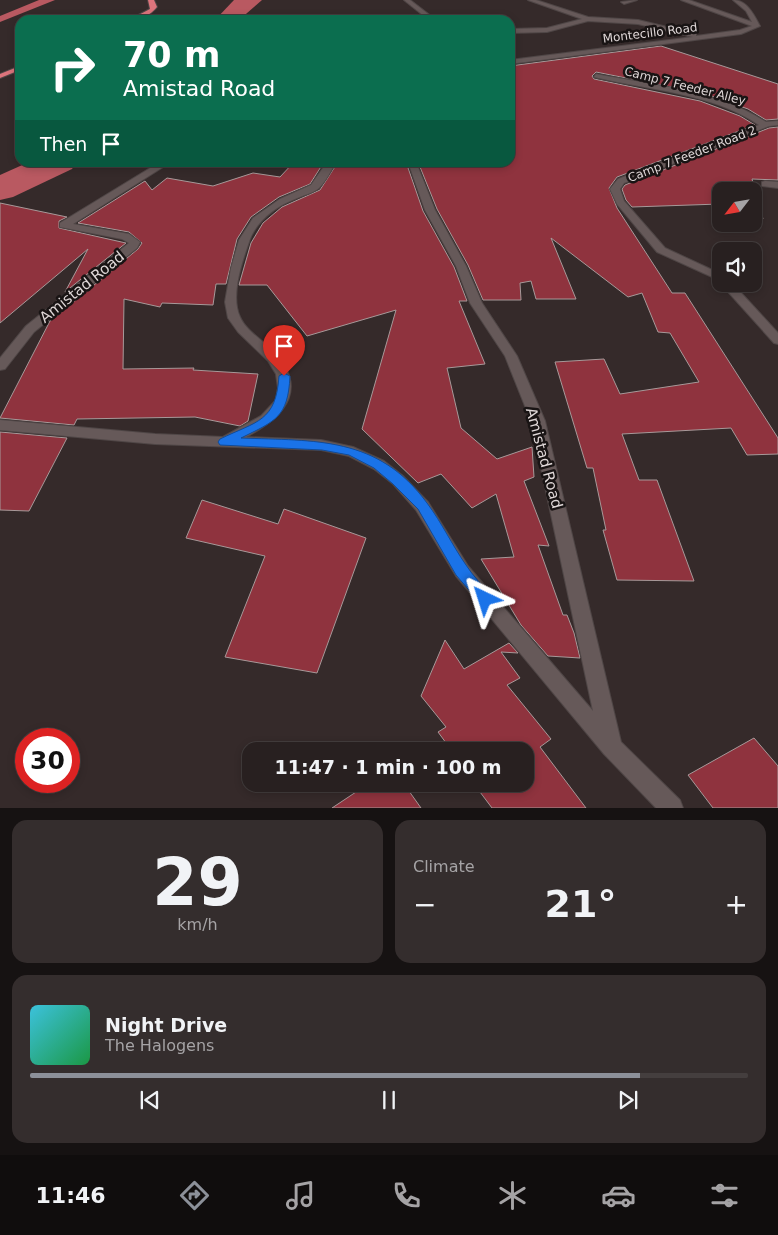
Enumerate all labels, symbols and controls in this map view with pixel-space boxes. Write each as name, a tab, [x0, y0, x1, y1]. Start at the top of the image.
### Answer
street label: Montecillo Road	[602, 20, 698, 46]
icon: right	[40, 35, 105, 100]
text: 70 m	[123, 35, 220, 75]
street label: Camp 7 Feeder Alley	[623, 64, 747, 108]
text: Amistad Road	[123, 76, 275, 101]
street label: Camp 7 Feeder Road 2	[626, 123, 758, 185]
icon: arrive	[97, 130, 125, 158]
text: Then	[40, 133, 87, 155]
north arrow	[712, 182, 762, 232]
map controls	[712, 182, 762, 292]
button: sound	[712, 242, 762, 292]
street label: Amistad Road	[36, 247, 128, 327]
pin	[263, 325, 305, 376]
icon: arrive	[270, 332, 298, 360]
street label: Amistad Road	[522, 406, 566, 510]
position arrow	[458, 572, 510, 624]
speed limit sign: 30	[15, 728, 80, 793]
text: 11:47 · 1 min · 100 m	[274, 756, 502, 778]
text: 29	[152, 845, 243, 920]
text: Climate	[413, 857, 475, 876]
text: 21°	[545, 882, 616, 926]
text: −	[413, 888, 436, 921]
text: +	[725, 888, 748, 921]
text: km/h	[177, 915, 218, 934]
text: Night Drive	[105, 1014, 227, 1036]
text: The Halogens	[105, 1036, 214, 1055]
icon: previous	[136, 1086, 164, 1114]
icon: pause	[375, 1086, 403, 1114]
icon: next	[614, 1086, 642, 1114]
icon: directions	[177, 1178, 212, 1213]
icon: music	[283, 1178, 318, 1213]
icon: phone	[389, 1178, 424, 1213]
icon: climate	[495, 1178, 530, 1213]
icon: car	[601, 1178, 636, 1213]
icon: filters	[707, 1178, 742, 1213]
text: 11:46	[36, 1183, 106, 1208]

